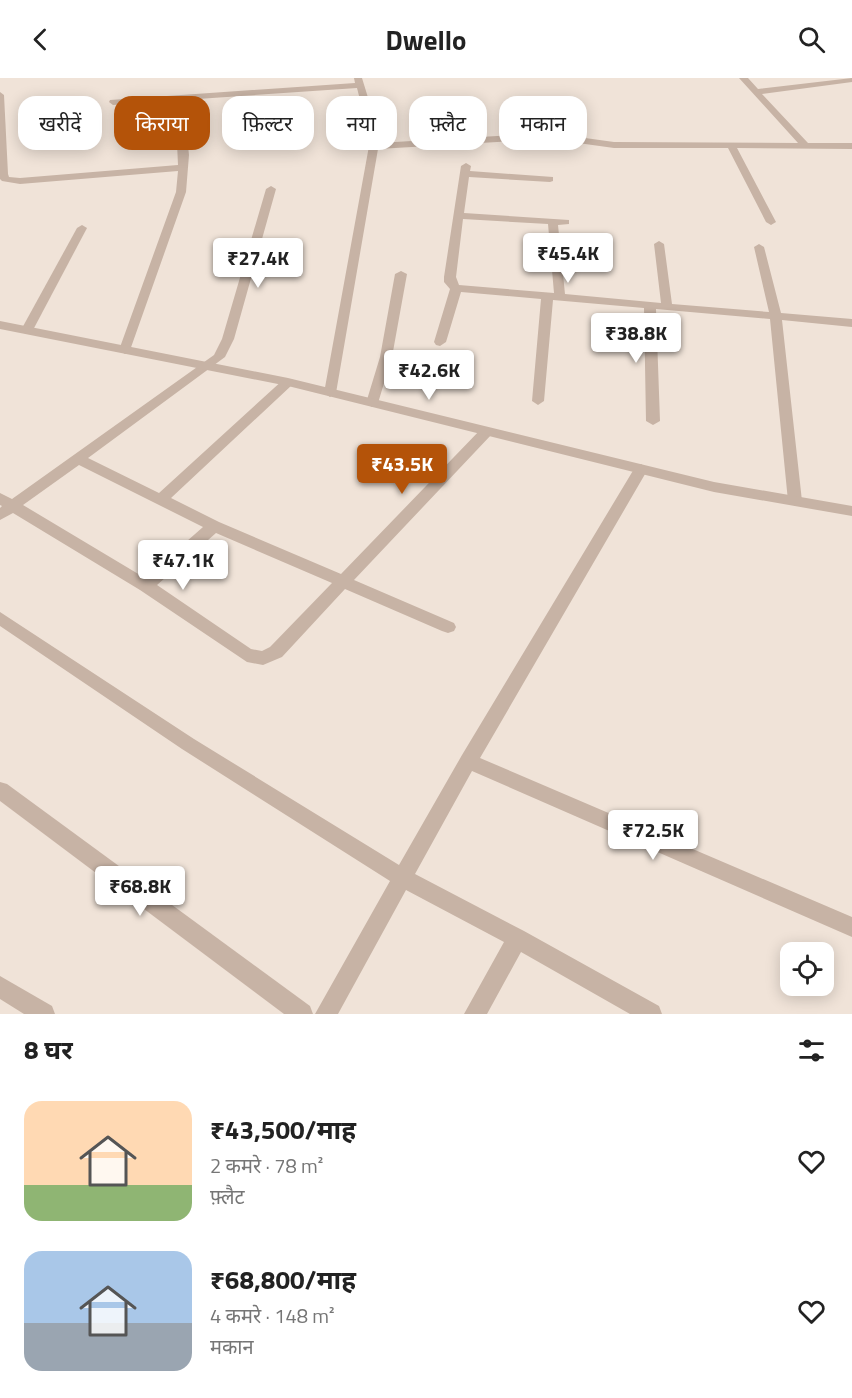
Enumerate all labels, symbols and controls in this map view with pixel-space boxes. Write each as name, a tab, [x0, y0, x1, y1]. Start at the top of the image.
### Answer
text: Dwello	[386, 19, 466, 60]
icon: back	[24, 23, 57, 56]
icon: search	[795, 23, 828, 56]
chip: खरीदें	[18, 96, 102, 150]
chip: किराया	[114, 96, 210, 150]
chip: फ़िल्टर	[222, 96, 314, 150]
chip: नया	[326, 96, 397, 150]
chip: फ़्लैट	[409, 96, 487, 150]
chip: मकान	[499, 96, 587, 150]
pin: ₹45.4K	[519, 233, 617, 284]
text: ₹45.4K	[537, 237, 599, 268]
pin: ₹27.4K	[209, 238, 307, 289]
text: ₹27.4K	[227, 242, 289, 273]
pin: ₹38.8K	[587, 313, 685, 364]
text: ₹38.8K	[605, 317, 667, 348]
pin: ₹42.6K	[380, 350, 478, 401]
text: ₹42.6K	[398, 354, 460, 385]
pin: ₹43.5K	[353, 444, 451, 495]
text: ₹43.5K	[371, 448, 433, 479]
pin: ₹47.1K	[134, 540, 232, 591]
text: ₹47.1K	[152, 544, 214, 575]
pin: ₹72.5K	[604, 810, 702, 861]
text: ₹72.5K	[622, 814, 684, 845]
pin: ₹68.8K	[91, 866, 189, 917]
text: ₹68.8K	[109, 870, 171, 901]
map controls	[780, 942, 834, 996]
button: locate	[780, 942, 834, 996]
text: 8 घर	[24, 1030, 73, 1069]
icon: filters	[795, 1034, 828, 1067]
text: ₹43,500/माह	[210, 1110, 356, 1149]
icon: home	[72, 1125, 144, 1197]
icon: heart	[795, 1145, 828, 1178]
text: 2 कमरे · 78 m²	[210, 1150, 323, 1181]
text: फ़्लैट	[210, 1181, 245, 1212]
text: ₹68,800/माह	[210, 1260, 356, 1299]
icon: home	[72, 1275, 144, 1347]
icon: heart	[795, 1295, 828, 1328]
text: 4 कमरे · 148 m²	[210, 1300, 335, 1331]
text: मकान	[210, 1331, 254, 1362]

